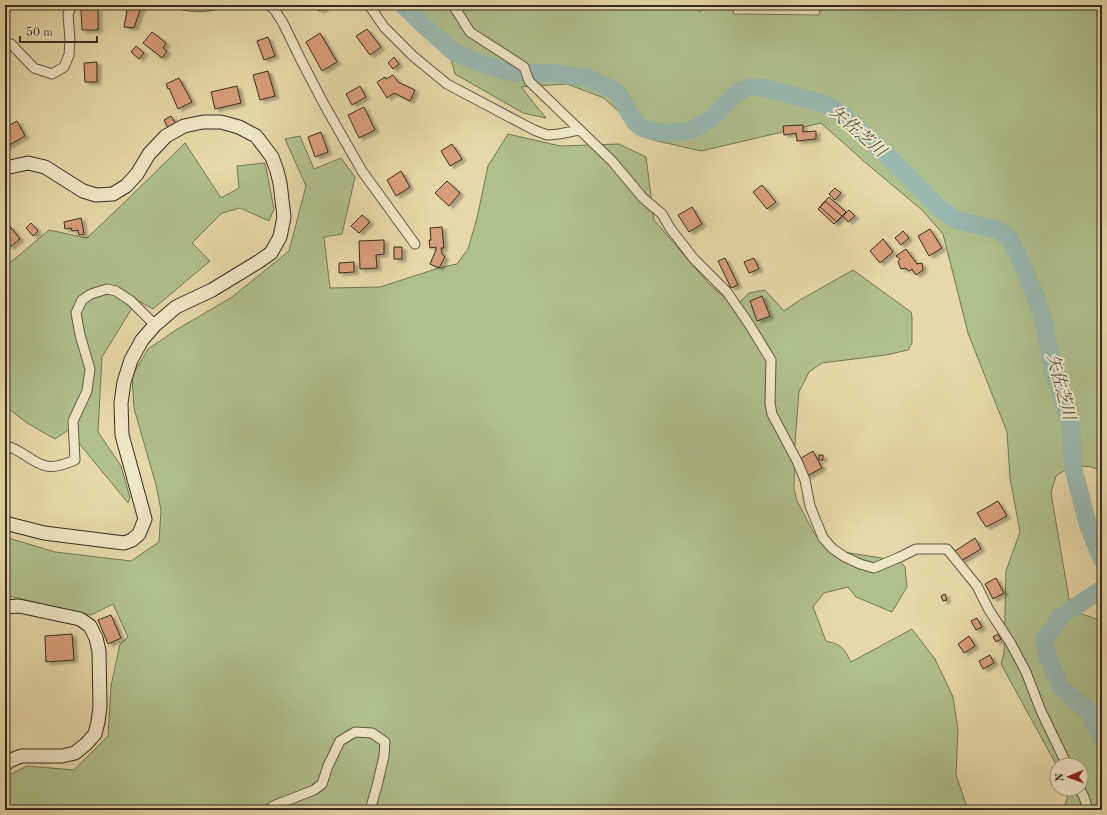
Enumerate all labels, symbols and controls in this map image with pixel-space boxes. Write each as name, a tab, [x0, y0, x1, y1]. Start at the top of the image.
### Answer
scale bar	[20, 18, 97, 44]
text: 50 m	[26, 26, 53, 39]
water label: 矢佐芝川	[826, 102, 891, 162]
water label: 矢佐芝川	[1043, 351, 1079, 424]
north arrow	[1049, 757, 1089, 797]
text: N	[1055, 772, 1066, 782]

